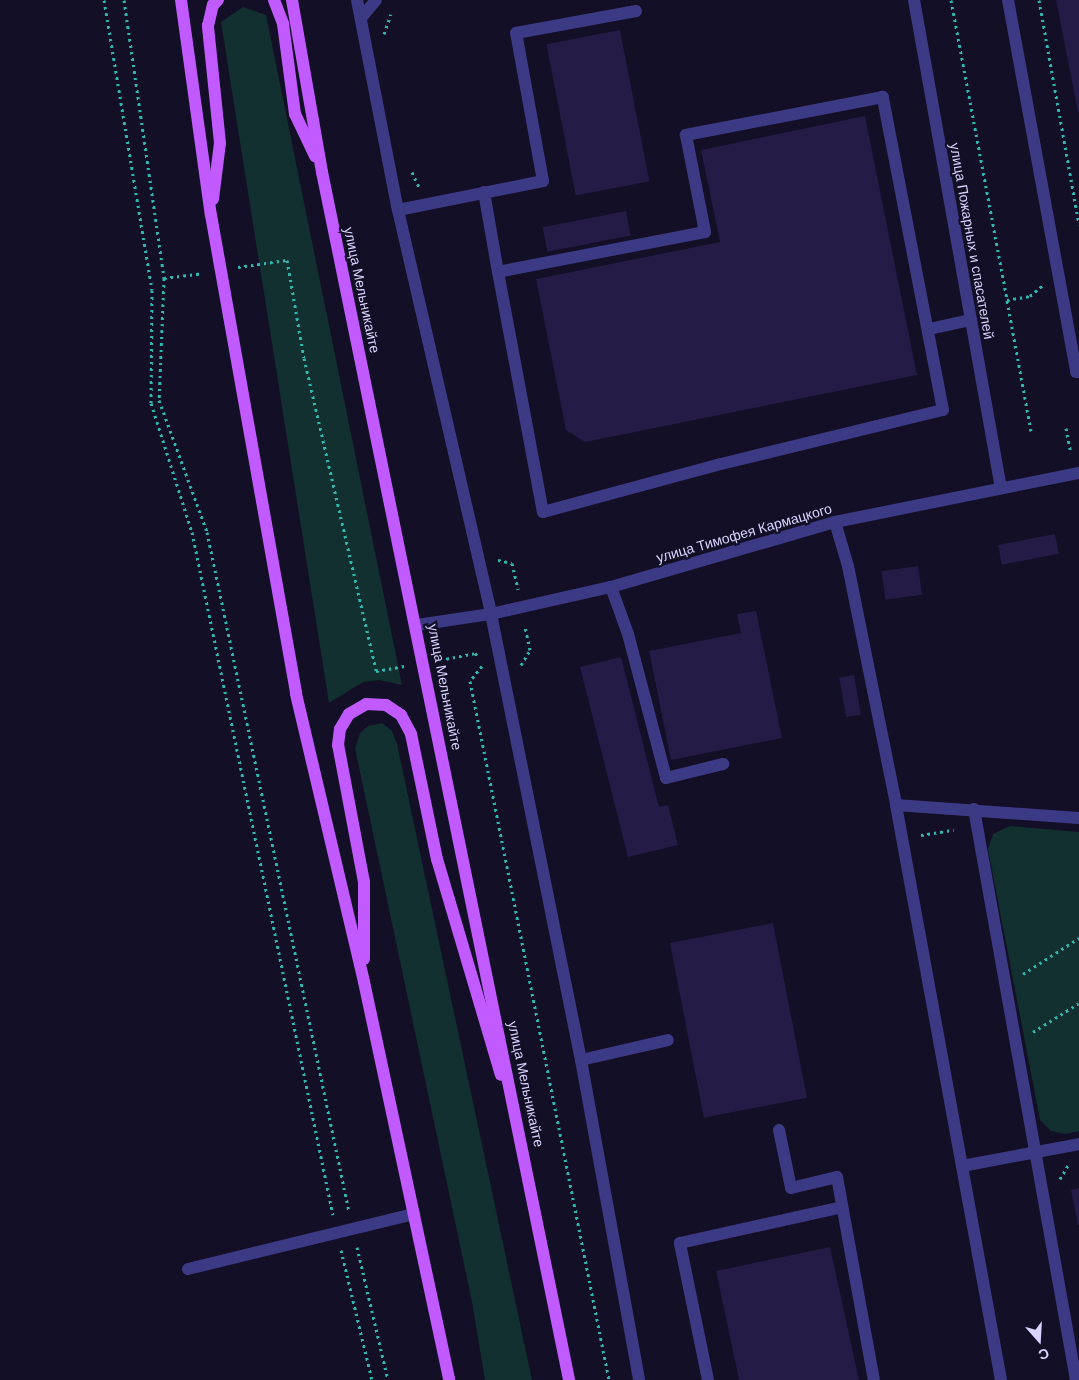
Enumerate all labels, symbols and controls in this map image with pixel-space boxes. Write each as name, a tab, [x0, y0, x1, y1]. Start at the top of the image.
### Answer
street label: улица Пожарных и спасателей	[946, 142, 998, 340]
street label: улица Мельникайте	[340, 225, 384, 355]
street label: улица Тимофея Кармацкого	[654, 500, 834, 566]
street label: улица Мельникайте	[425, 622, 465, 752]
street label: улица Мельникайте	[504, 1019, 548, 1149]
north arrow	[1014, 1315, 1064, 1365]
text: С	[1036, 1344, 1052, 1364]

